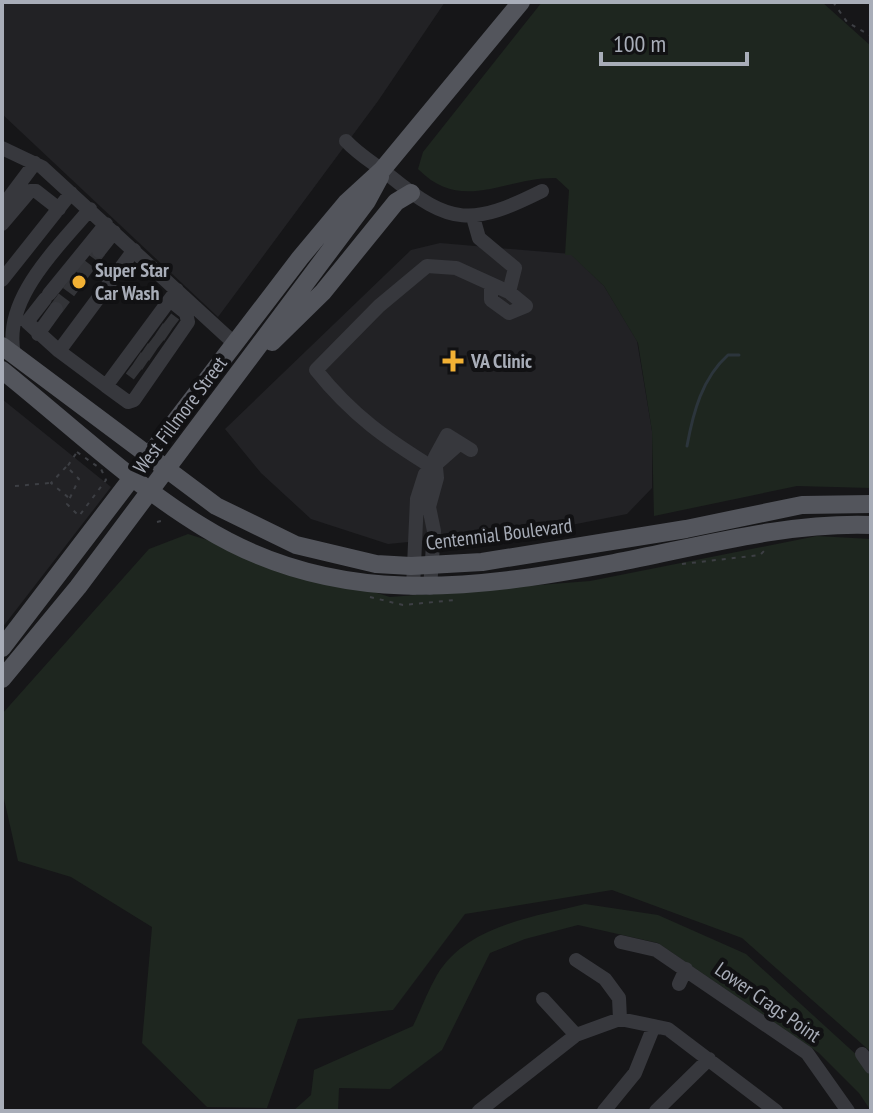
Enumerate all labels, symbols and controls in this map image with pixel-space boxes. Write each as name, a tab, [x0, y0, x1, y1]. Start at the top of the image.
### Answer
scale bar	[601, 16, 747, 66]
text: 100 m	[613, 28, 666, 59]
place label: Super Star Car Wash	[95, 257, 169, 306]
marker: Super Star Car Wash	[70, 273, 88, 291]
place label: VA Clinic	[470, 348, 532, 374]
marker: VA Clinic	[442, 350, 464, 372]
street label: West Fillmore Street	[127, 351, 233, 479]
street label: Centennial Boulevard	[424, 512, 574, 556]
street label: Lower Crags Point	[710, 956, 826, 1048]

